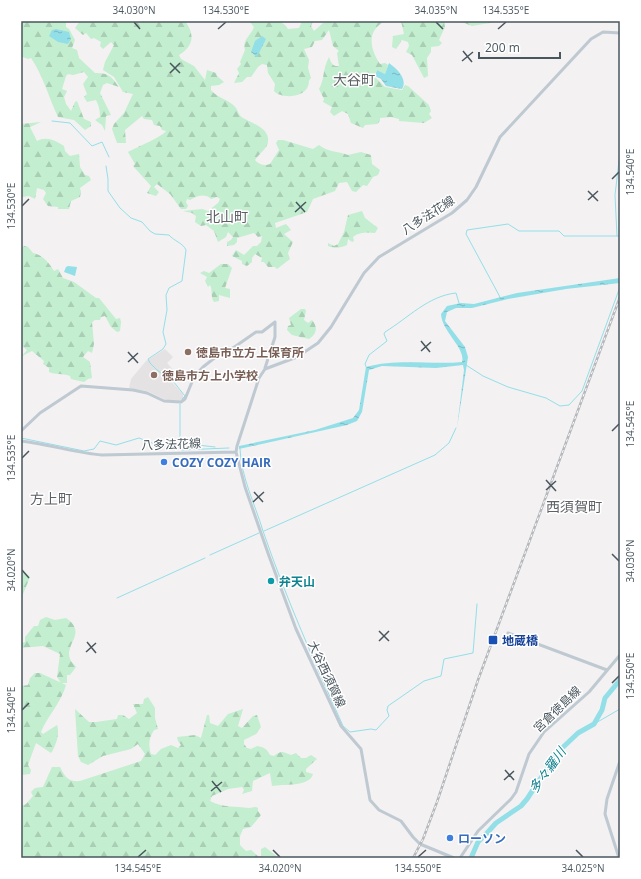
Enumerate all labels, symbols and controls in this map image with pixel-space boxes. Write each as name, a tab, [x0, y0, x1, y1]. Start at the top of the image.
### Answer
text: 34.030°N	[112, 3, 156, 17]
text: 134.530°E	[203, 3, 249, 17]
text: 34.035°N	[414, 3, 458, 17]
text: 134.535°E	[483, 3, 529, 17]
scale bar	[479, 34, 560, 60]
text: 200 m	[485, 39, 520, 56]
district label: 大谷町	[333, 70, 375, 89]
text: 134.540°E	[623, 149, 637, 195]
text: 134.530°E	[4, 183, 18, 229]
street label: 八多法花線	[398, 192, 458, 238]
district label: 北山町	[206, 207, 248, 226]
place label: 徳島市立方上保育所	[196, 344, 304, 361]
marker: 徳島市立方上保育所	[183, 347, 193, 357]
place label: 徳島市方上小学校	[162, 367, 258, 384]
marker: 徳島市方上小学校	[149, 370, 159, 380]
text: 134.545°E	[623, 401, 637, 447]
street label: 八多法花線	[141, 434, 201, 454]
text: 134.535°E	[4, 435, 18, 481]
place label: COZY COZY HAIR	[172, 454, 271, 471]
marker: COZY COZY HAIR	[159, 457, 169, 467]
district label: 方上町	[30, 489, 72, 508]
district label: 西須賀町	[546, 497, 602, 516]
text: 34.030°N	[623, 539, 637, 583]
text: 34.020°N	[4, 548, 18, 592]
place label: 弁天山	[279, 573, 315, 590]
marker: 弁天山	[266, 576, 276, 586]
place label: 地蔵橋	[502, 632, 539, 649]
marker: 地蔵橋	[487, 634, 499, 646]
street label: 大谷西須賀線	[304, 638, 350, 710]
text: 134.550°E	[623, 653, 637, 699]
street label: 宮倉徳島線	[530, 682, 584, 736]
text: 134.540°E	[4, 687, 18, 733]
water label: 多々羅川	[524, 742, 571, 796]
place label: ローソン	[458, 830, 506, 847]
marker: ローソン	[445, 833, 455, 843]
text: 134.545°E	[115, 861, 161, 875]
text: 34.020°N	[258, 861, 302, 875]
text: 134.550°E	[395, 861, 441, 875]
text: 34.025°N	[561, 861, 605, 875]

